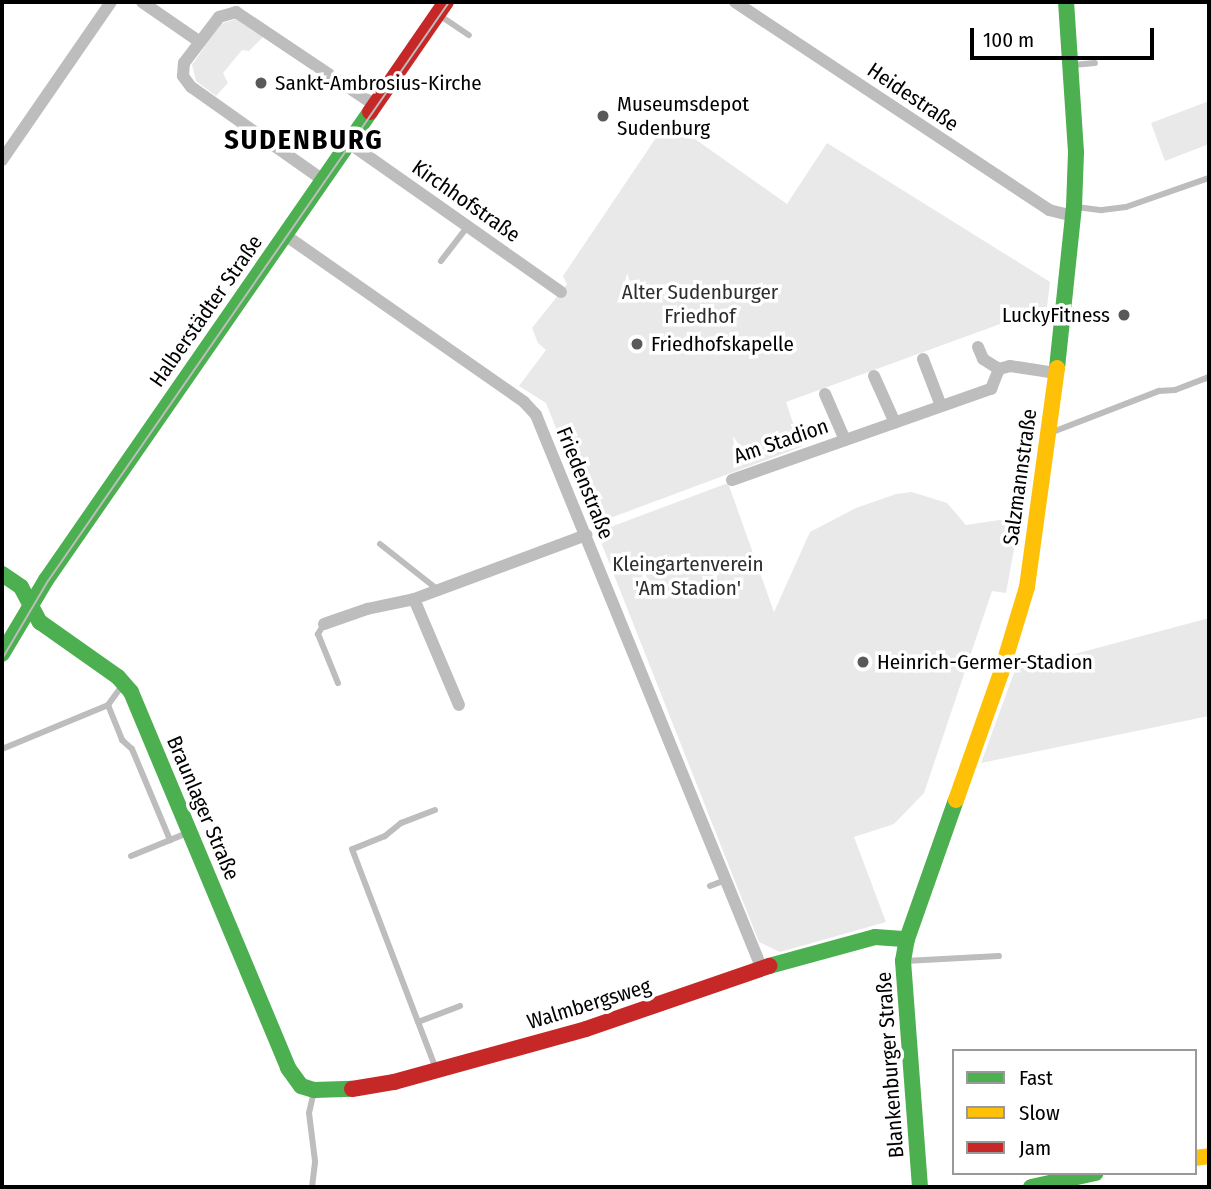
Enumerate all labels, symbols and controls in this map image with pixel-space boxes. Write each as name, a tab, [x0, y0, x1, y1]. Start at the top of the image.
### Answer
scale bar	[973, 14, 1157, 58]
text: 100 m	[983, 27, 1034, 53]
street label: Heidestraße	[863, 57, 963, 137]
place label: Sankt-Ambrosius-Kirche	[275, 70, 482, 96]
marker: Sankt-Ambrosius-Kirche	[253, 75, 269, 91]
place label: Museumsdepot Sudenburg	[617, 91, 749, 141]
marker: Museumsdepot Sudenburg	[595, 108, 611, 124]
district label: SUDENBURG	[225, 123, 383, 157]
street label: Kirchhofstraße	[407, 155, 525, 247]
street label: Halberstädter Straße	[144, 230, 268, 392]
park label: Alter Sudenburger Friedhof	[622, 279, 778, 329]
place label: LuckyFitness	[1002, 302, 1110, 328]
marker: LuckyFitness	[1116, 307, 1132, 323]
place label: Friedhofskapelle	[651, 331, 794, 357]
marker: Friedhofskapelle	[629, 336, 645, 352]
street label: Salzmannstraße	[998, 407, 1042, 547]
street label: Am Stadion	[730, 413, 832, 469]
street label: Friedenstraße	[551, 423, 619, 543]
park label: Kleingartenverein 'Am Stadion'	[612, 551, 764, 601]
place label: Heinrich-Germer-Stadion	[877, 649, 1093, 675]
marker: Heinrich-Germer-Stadion	[855, 654, 871, 670]
street label: Braunlager Straße	[161, 732, 245, 884]
street label: Blankenburger Straße	[871, 971, 909, 1159]
street label: Walmbergsweg	[524, 973, 654, 1035]
legend	[952, 1049, 1197, 1175]
text: Fast	[1019, 1065, 1053, 1091]
text: Slow	[1019, 1100, 1060, 1126]
text: Jam	[1019, 1135, 1051, 1161]

